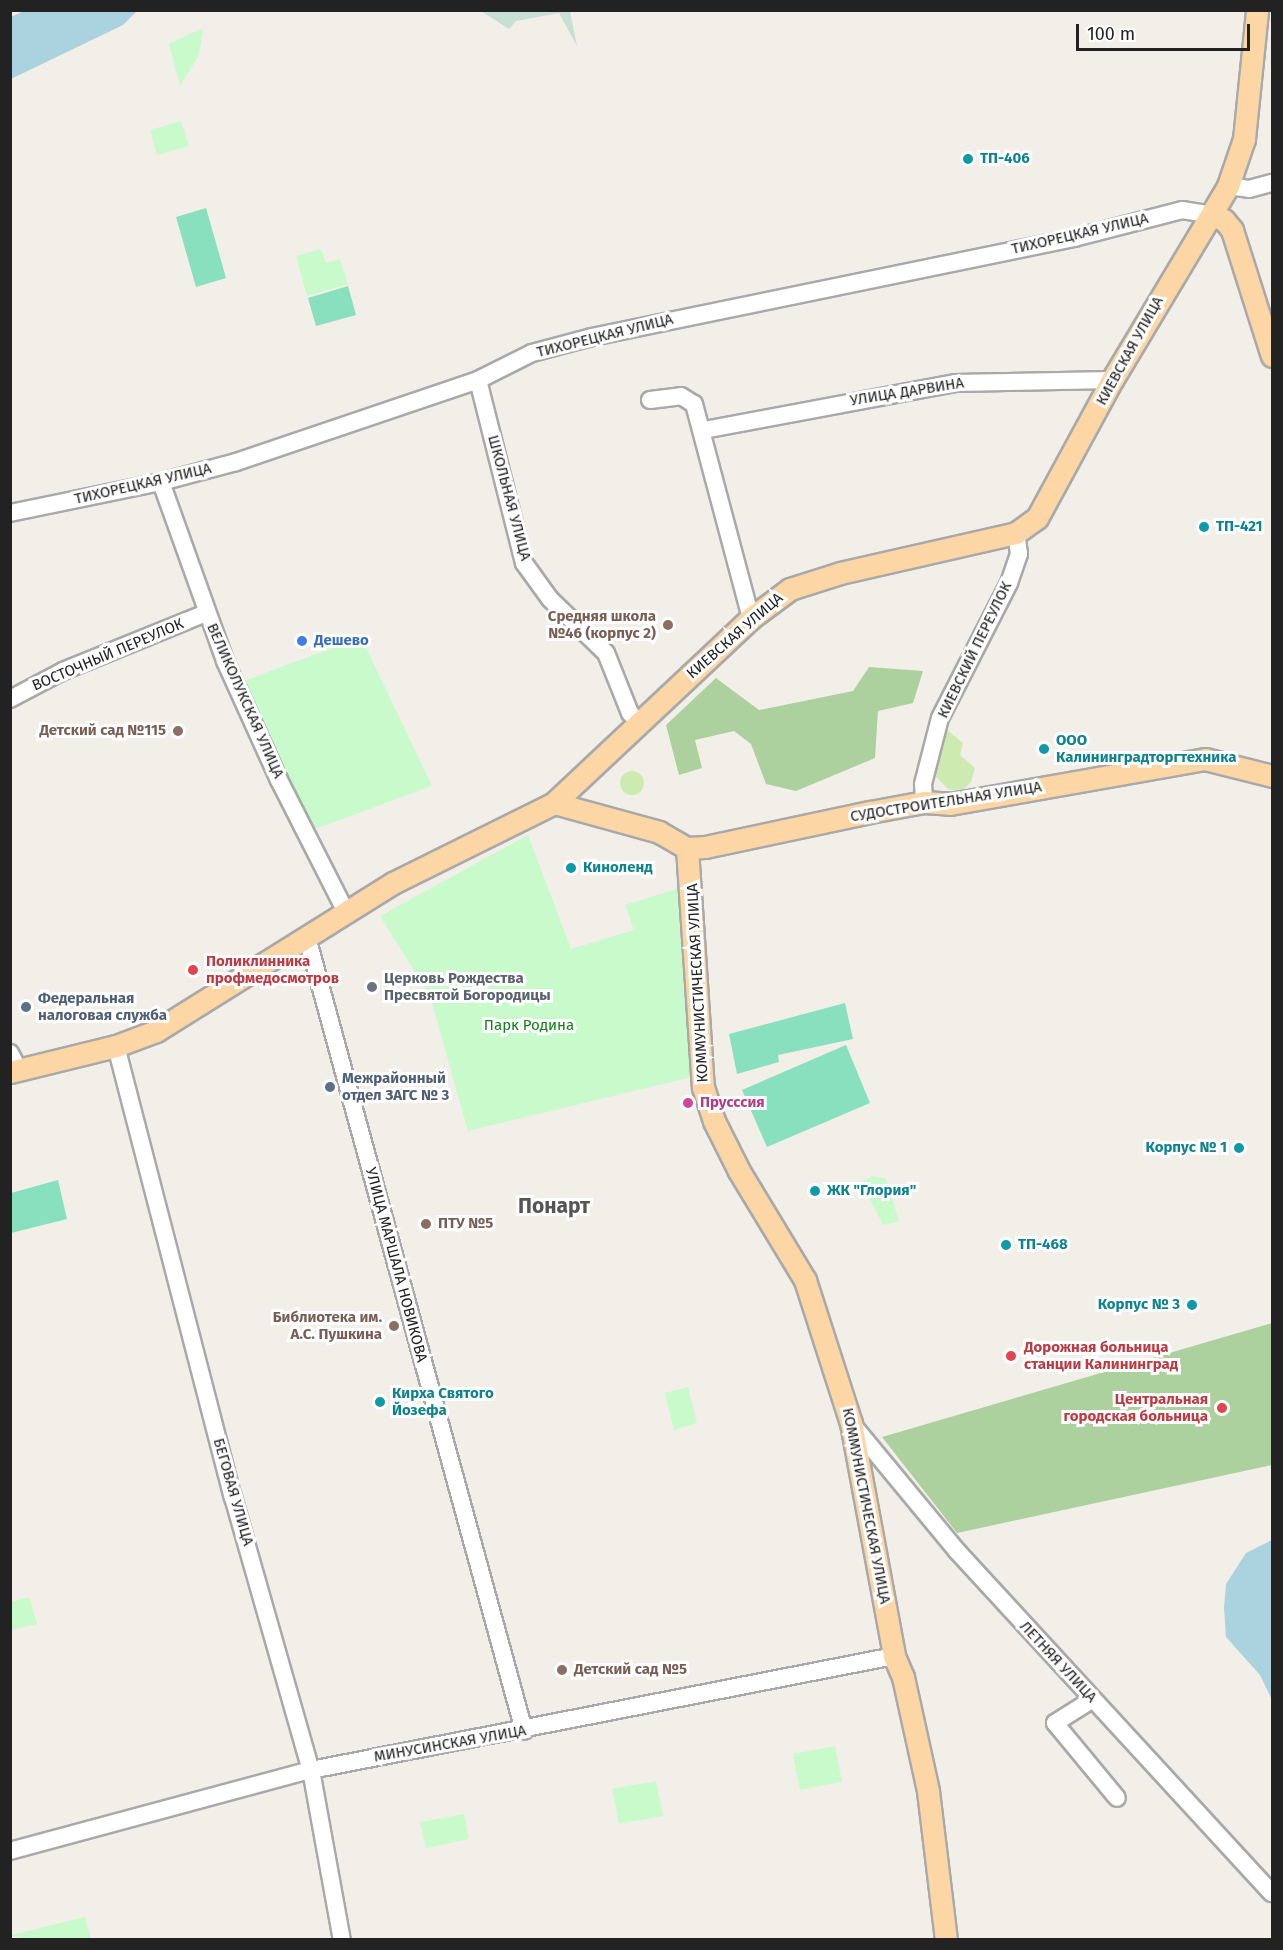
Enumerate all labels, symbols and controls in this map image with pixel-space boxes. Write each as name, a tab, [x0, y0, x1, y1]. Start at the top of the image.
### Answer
scale bar	[1079, 12, 1253, 50]
text: 100 m	[1087, 23, 1135, 45]
place label: ТП-406	[980, 150, 1030, 168]
marker: ТП-406	[961, 152, 975, 166]
street label: ТИХОРЕЦКАЯ УЛИЦА	[1010, 209, 1150, 259]
street label: КИЕВСКАЯ УЛИЦА	[1093, 293, 1167, 409]
street label: ТИХОРЕЦКАЯ УЛИЦА	[535, 310, 675, 362]
street label: УЛИЦА ДАРВИНА	[849, 374, 965, 410]
street label: ШКОЛЬНАЯ УЛИЦА	[484, 433, 534, 563]
street label: ТИХОРЕЦКАЯ УЛИЦА	[73, 459, 213, 509]
place label: ТП-421	[1216, 518, 1263, 536]
marker: ТП-421	[1197, 520, 1211, 534]
street label: КИЕВСКИЙ ПЕРЕУЛОК	[934, 579, 1016, 721]
street label: КИЕВСКАЯ УЛИЦА	[683, 589, 787, 683]
place label: Средняя школа №46 (корпус 2)	[548, 607, 656, 642]
street label: ВОСТОЧНЫЙ ПЕРЕУЛОК	[29, 615, 187, 695]
marker: Средняя школа №46 (корпус 2)	[661, 618, 675, 632]
street label: ВЕЛИКОЛУКСКАЯ УЛИЦА	[203, 621, 287, 781]
place label: Дешево	[314, 632, 369, 650]
marker: Дешево	[295, 634, 309, 648]
place label: Детский сад №115	[39, 722, 166, 740]
marker: Детский сад №115	[171, 724, 185, 738]
place label: ООО Калининградторгтехника	[1056, 731, 1236, 766]
marker: ООО Калининградторгтехника	[1037, 742, 1051, 756]
street label: СУДОСТРОИТЕЛЬНАЯ УЛИЦА	[849, 778, 1043, 826]
place label: Киноленд	[583, 859, 653, 877]
marker: Киноленд	[564, 861, 578, 875]
street label: КОММУНИСТИЧЕСКАЯ УЛИЦА	[684, 883, 712, 1083]
place label: Поликлинника профмедосмотров	[206, 952, 339, 987]
marker: Поликлинника профмедосмотров	[184, 961, 202, 979]
place label: Церковь Рождества Пресвятой Богородицы	[384, 969, 551, 1004]
marker: Церковь Рождества Пресвятой Богородицы	[365, 980, 379, 994]
place label: Федеральная налоговая служба	[38, 989, 167, 1024]
marker: Федеральная налоговая служба	[19, 1000, 33, 1014]
park label: Парк Родина	[484, 1017, 574, 1035]
place label: Межрайонный отдел ЗАГС № 3	[342, 1069, 449, 1104]
marker: Межрайонный отдел ЗАГС № 3	[323, 1080, 337, 1094]
place label: Прусссия	[700, 1094, 765, 1112]
marker: Прусссия	[681, 1096, 695, 1110]
place label: Корпус № 1	[1146, 1139, 1227, 1157]
marker: Корпус № 1	[1232, 1141, 1246, 1155]
street label: УЛИЦА МАРШАЛА НОВИКОВА	[361, 1166, 431, 1364]
place label: ЖК "Глория"	[827, 1182, 916, 1200]
marker: ЖК "Глория"	[808, 1184, 822, 1198]
district label: Понарт	[518, 1193, 590, 1219]
place label: ПТУ №5	[438, 1215, 493, 1233]
marker: ПТУ №5	[419, 1217, 433, 1231]
place label: ТП-468	[1018, 1236, 1068, 1254]
marker: ТП-468	[999, 1238, 1013, 1252]
place label: Корпус № 3	[1098, 1296, 1180, 1314]
marker: Корпус № 3	[1185, 1298, 1199, 1312]
place label: Библиотека им. А.С. Пушкина	[273, 1308, 382, 1343]
marker: Библиотека им. А.С. Пушкина	[387, 1319, 401, 1333]
place label: Дорожная больница станции Калининград	[1024, 1338, 1178, 1373]
marker: Дорожная больница станции Калининград	[1002, 1347, 1020, 1365]
place label: Кирха Святого Йозефа	[392, 1384, 494, 1419]
place label: Центральная городская больница	[1064, 1390, 1208, 1425]
marker: Кирха Святого Йозефа	[373, 1395, 387, 1409]
marker: Центральная городская больница	[1213, 1399, 1231, 1417]
street label: КОММУНИСТИЧЕСКАЯ УЛИЦА	[838, 1406, 894, 1606]
street label: БЕГОВАЯ УЛИЦА	[209, 1436, 257, 1548]
street label: ЛЕТНЯЯ УЛИЦА	[1016, 1618, 1100, 1706]
place label: Детский сад №5	[574, 1661, 687, 1679]
marker: Детский сад №5	[555, 1663, 569, 1677]
street label: МИНУСИНСКАЯ УЛИЦА	[372, 1722, 528, 1766]

